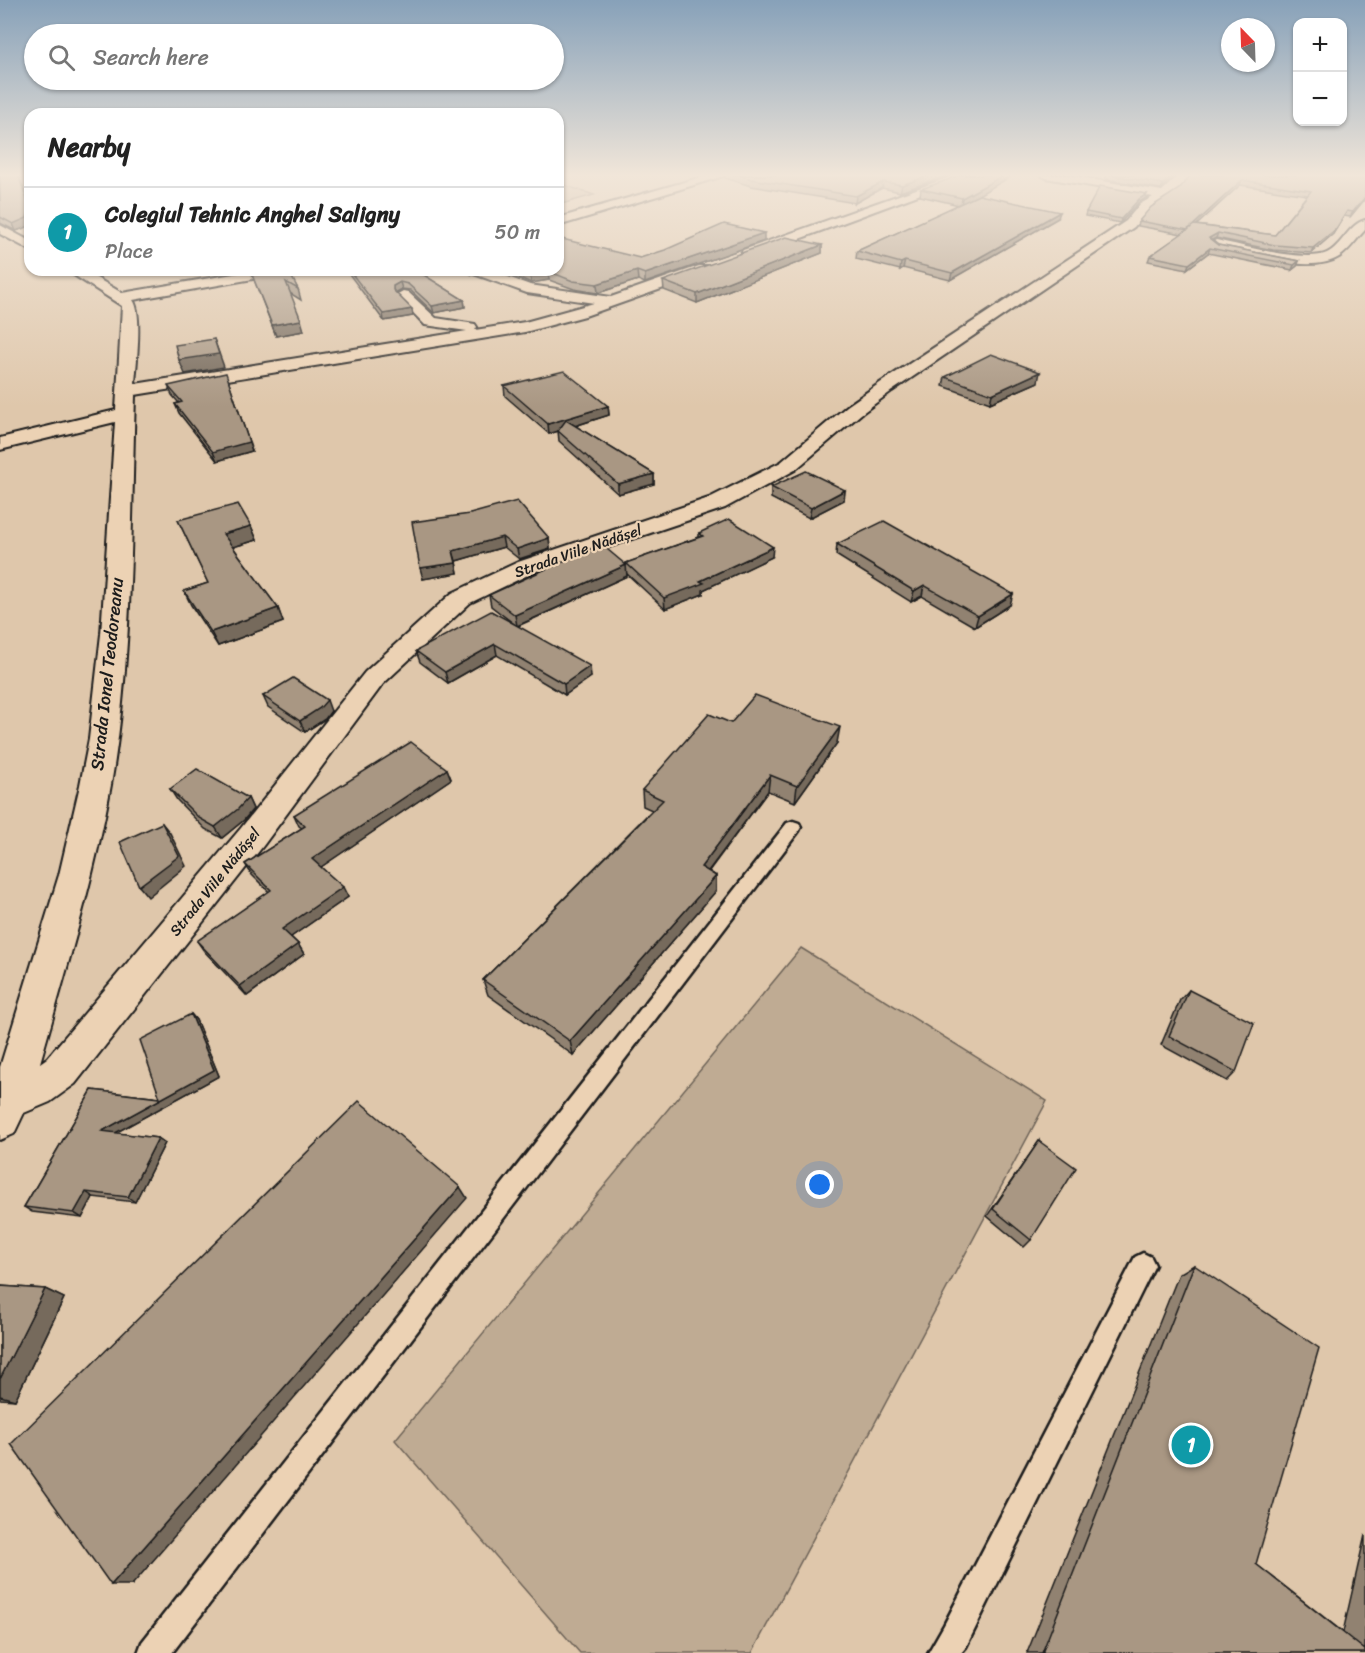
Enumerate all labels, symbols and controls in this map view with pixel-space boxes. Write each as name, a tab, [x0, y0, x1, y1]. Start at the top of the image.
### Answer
north arrow	[1221, 18, 1275, 72]
map controls	[1293, 18, 1347, 126]
button: +	[1293, 18, 1347, 72]
search box	[24, 24, 564, 90]
text: Search here	[93, 38, 209, 77]
icon: search	[45, 41, 78, 74]
button: −	[1293, 72, 1347, 126]
text: Nearby	[48, 124, 130, 170]
text: Colegiul Tehnic Anghel Saligny	[105, 195, 400, 234]
text: 1	[63, 215, 72, 250]
text: 50 m	[495, 215, 540, 250]
text: Place	[105, 234, 153, 269]
street label: Strada Viile Nădășel	[511, 517, 646, 585]
street label: Strada Ionel Teodoreanu	[81, 576, 133, 772]
street label: Strada Viile Nădășel	[163, 821, 268, 942]
your location	[805, 1170, 834, 1199]
pin: 1	[1172, 1422, 1210, 1468]

